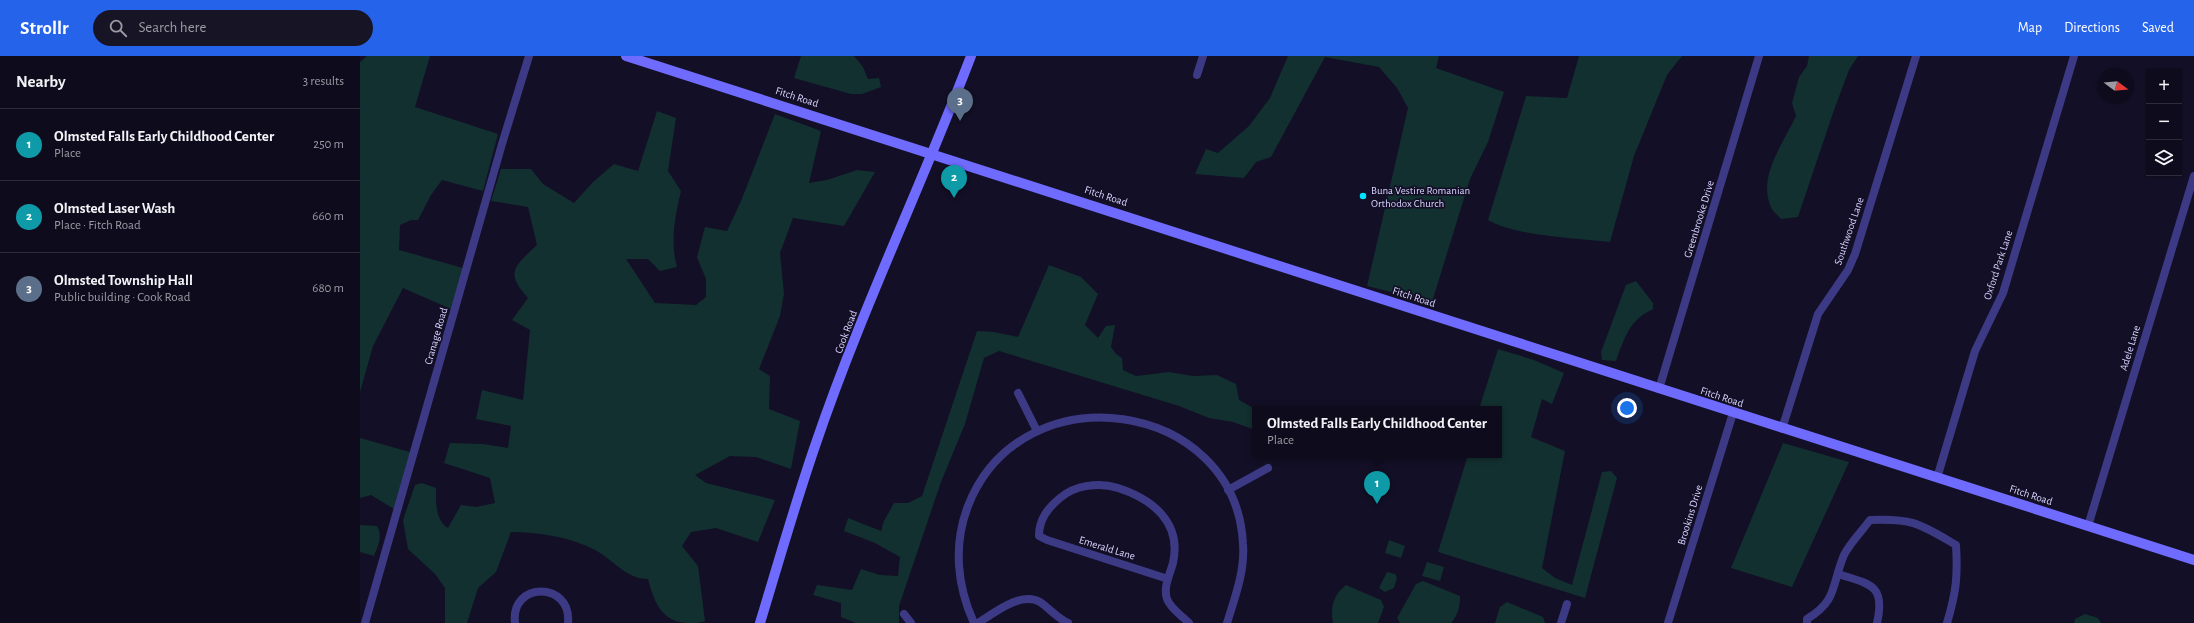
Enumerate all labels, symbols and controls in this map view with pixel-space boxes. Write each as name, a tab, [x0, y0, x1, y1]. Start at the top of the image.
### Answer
search box	[93, 10, 373, 46]
icon: search	[107, 17, 129, 39]
text: Strollr	[20, 19, 69, 38]
text: Search here	[139, 20, 206, 35]
text: Map	[2018, 21, 2042, 35]
text: Directions	[2064, 21, 2120, 35]
text: Saved	[2142, 21, 2174, 35]
north arrow	[2098, 68, 2134, 104]
map controls	[2146, 68, 2182, 176]
button: +	[2146, 68, 2182, 104]
text: Nearby	[16, 73, 66, 90]
text: 3 results	[303, 75, 344, 88]
street label: Fitch Road	[774, 85, 820, 109]
pin: 3	[947, 88, 973, 121]
button: −	[2146, 104, 2182, 140]
text: Olmsted Falls Early Childhood Center	[54, 129, 274, 144]
text: 1	[27, 138, 31, 151]
text: 250 m	[313, 138, 344, 151]
button: layers	[2146, 140, 2182, 176]
text: Place	[54, 147, 81, 160]
pin: 2	[941, 165, 967, 198]
street label: Greenbrooke Drive	[1682, 179, 1716, 259]
street label: Fitch Road	[1083, 184, 1129, 208]
place label: Buna Vestire Romanian Orthodox Church	[1371, 185, 1470, 209]
marker: Buna Vestire Romanian Orthodox Church	[1358, 191, 1368, 201]
street label: Southwood Lane	[1832, 196, 1866, 266]
text: Olmsted Laser Wash	[54, 201, 175, 216]
text: 2	[26, 210, 32, 223]
text: 660 m	[312, 210, 344, 223]
text: Place · Fitch Road	[54, 219, 141, 232]
street label: Oxford Park Lane	[1982, 229, 2014, 301]
text: Olmsted Township Hall	[54, 273, 193, 288]
text: 3	[26, 282, 32, 295]
text: 680 m	[312, 282, 344, 295]
street label: Fitch Road	[1391, 285, 1437, 309]
text: Public building · Cook Road	[54, 291, 190, 304]
street label: Cranage Road	[423, 306, 449, 366]
street label: Cook Road	[833, 309, 859, 355]
street label: Adele Lane	[2118, 324, 2142, 372]
street label: Fitch Road	[1699, 385, 1745, 409]
your location	[1617, 398, 1637, 418]
popup	[1252, 406, 1502, 458]
text: Olmsted Falls Early Childhood Center	[1267, 416, 1487, 431]
text: Place	[1267, 434, 1294, 447]
pin: 1	[1364, 471, 1390, 504]
street label: Fitch Road	[2008, 483, 2054, 507]
street label: Brookins Drive	[1676, 484, 1704, 546]
street label: Emerald Lane	[1078, 534, 1136, 562]

